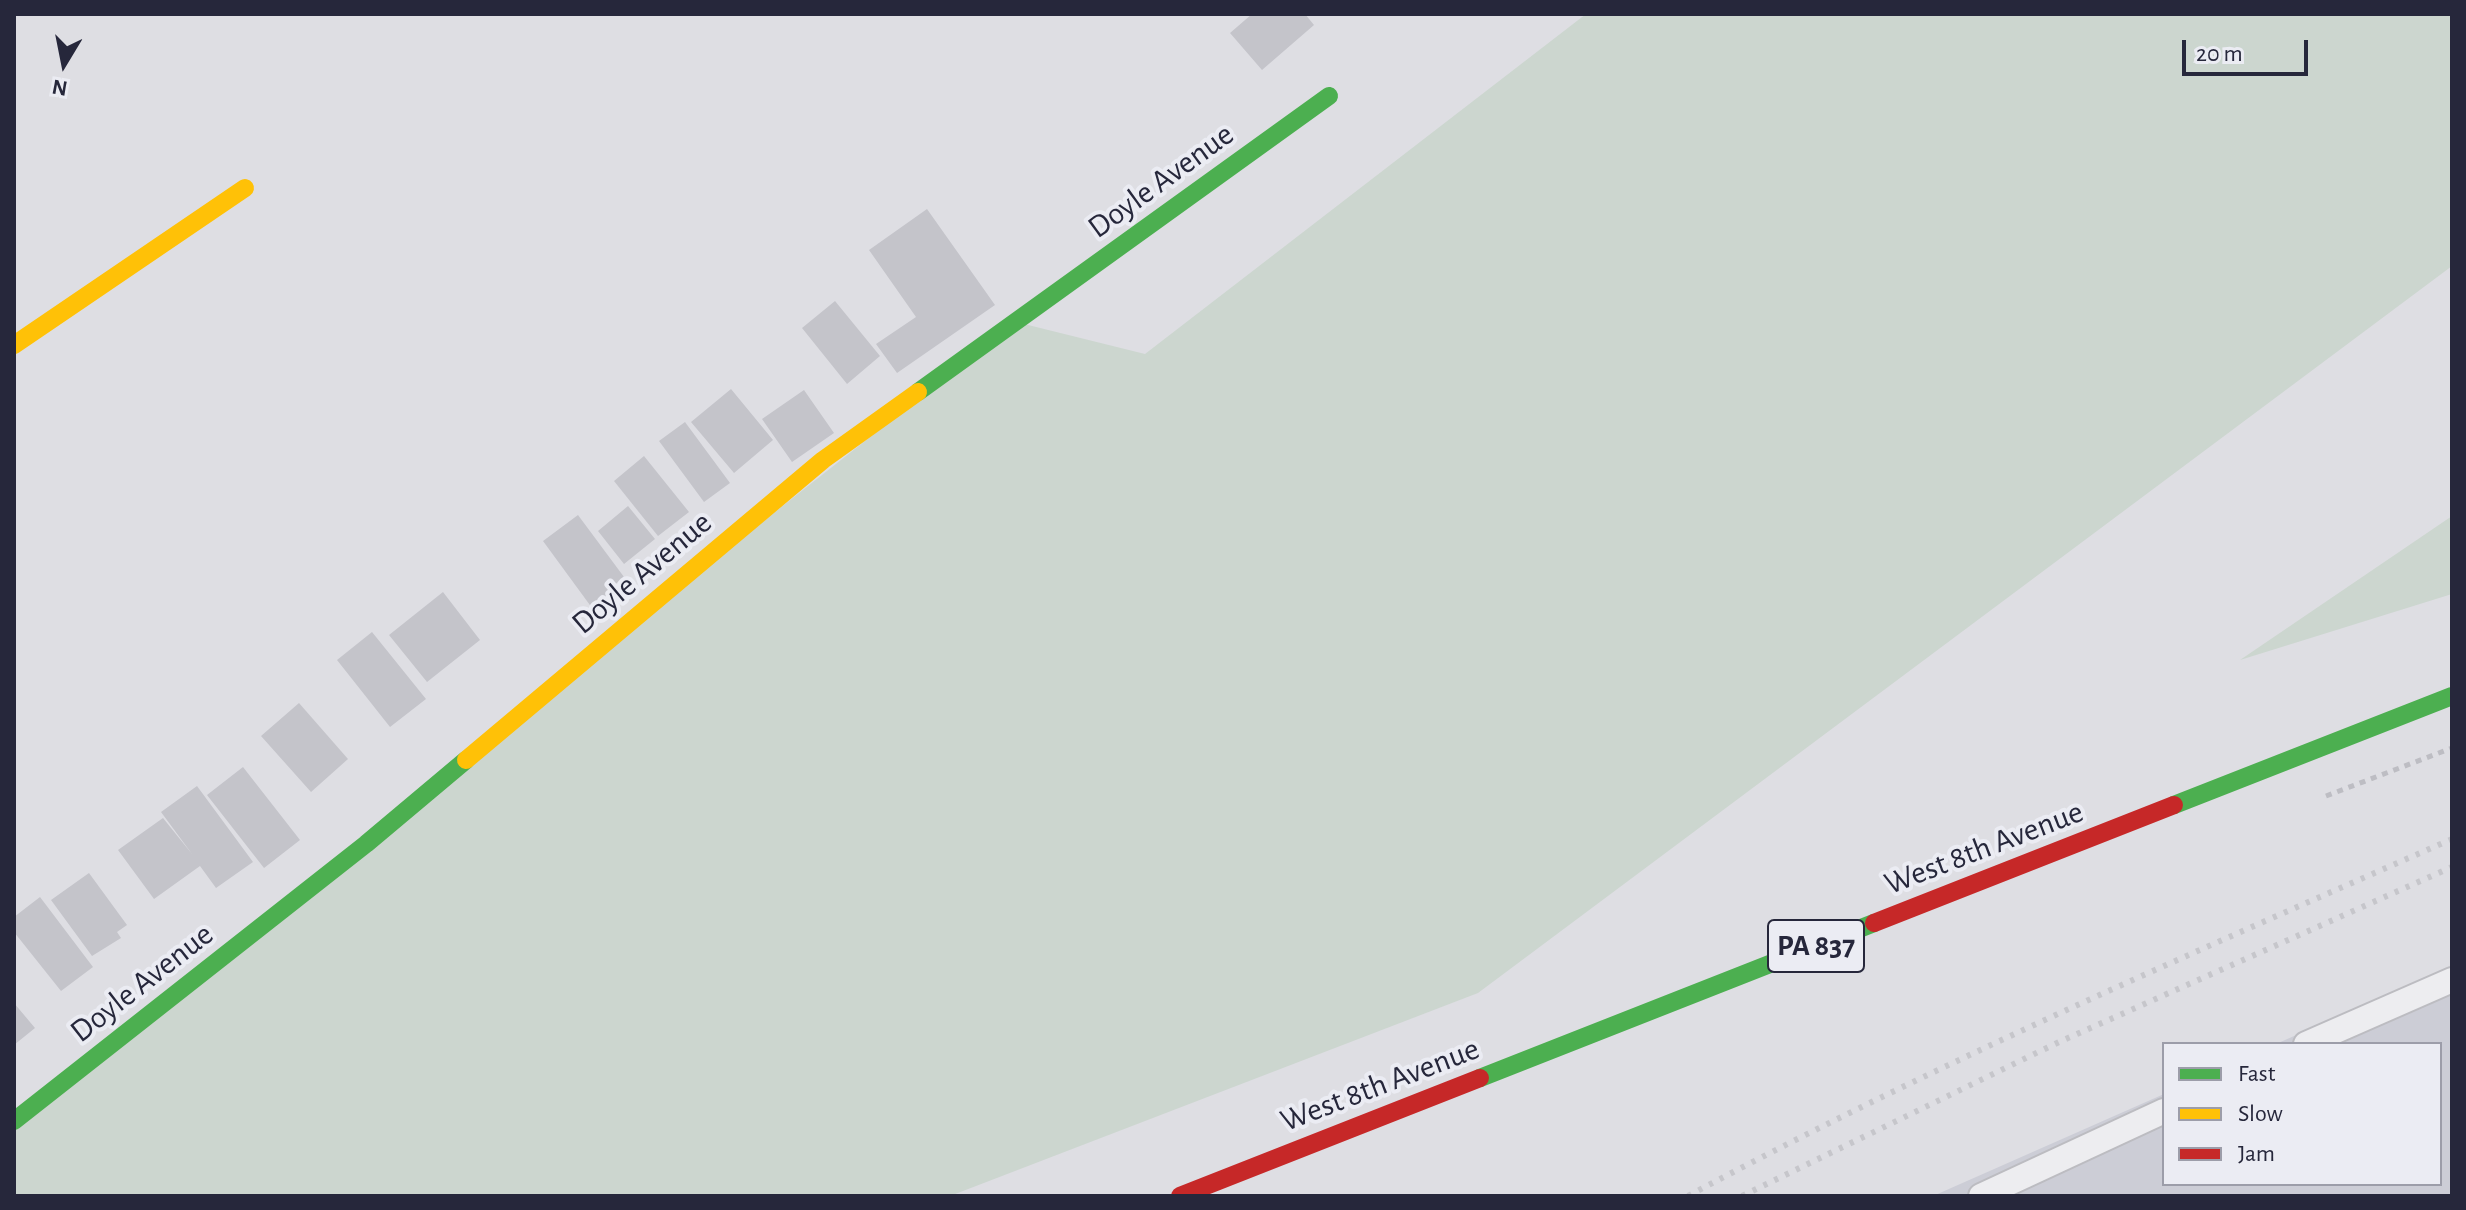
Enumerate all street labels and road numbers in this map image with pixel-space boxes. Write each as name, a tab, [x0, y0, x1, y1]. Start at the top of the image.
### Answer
street label: Doyle Avenue	[1081, 115, 1241, 247]
street label: Doyle Avenue	[564, 503, 720, 643]
street label: West 8th Avenue	[1879, 792, 2089, 904]
street label: Doyle Avenue	[63, 915, 221, 1051]
road number: PA 837	[1768, 920, 1864, 972]
street label: West 8th Avenue	[1275, 1029, 1485, 1141]

